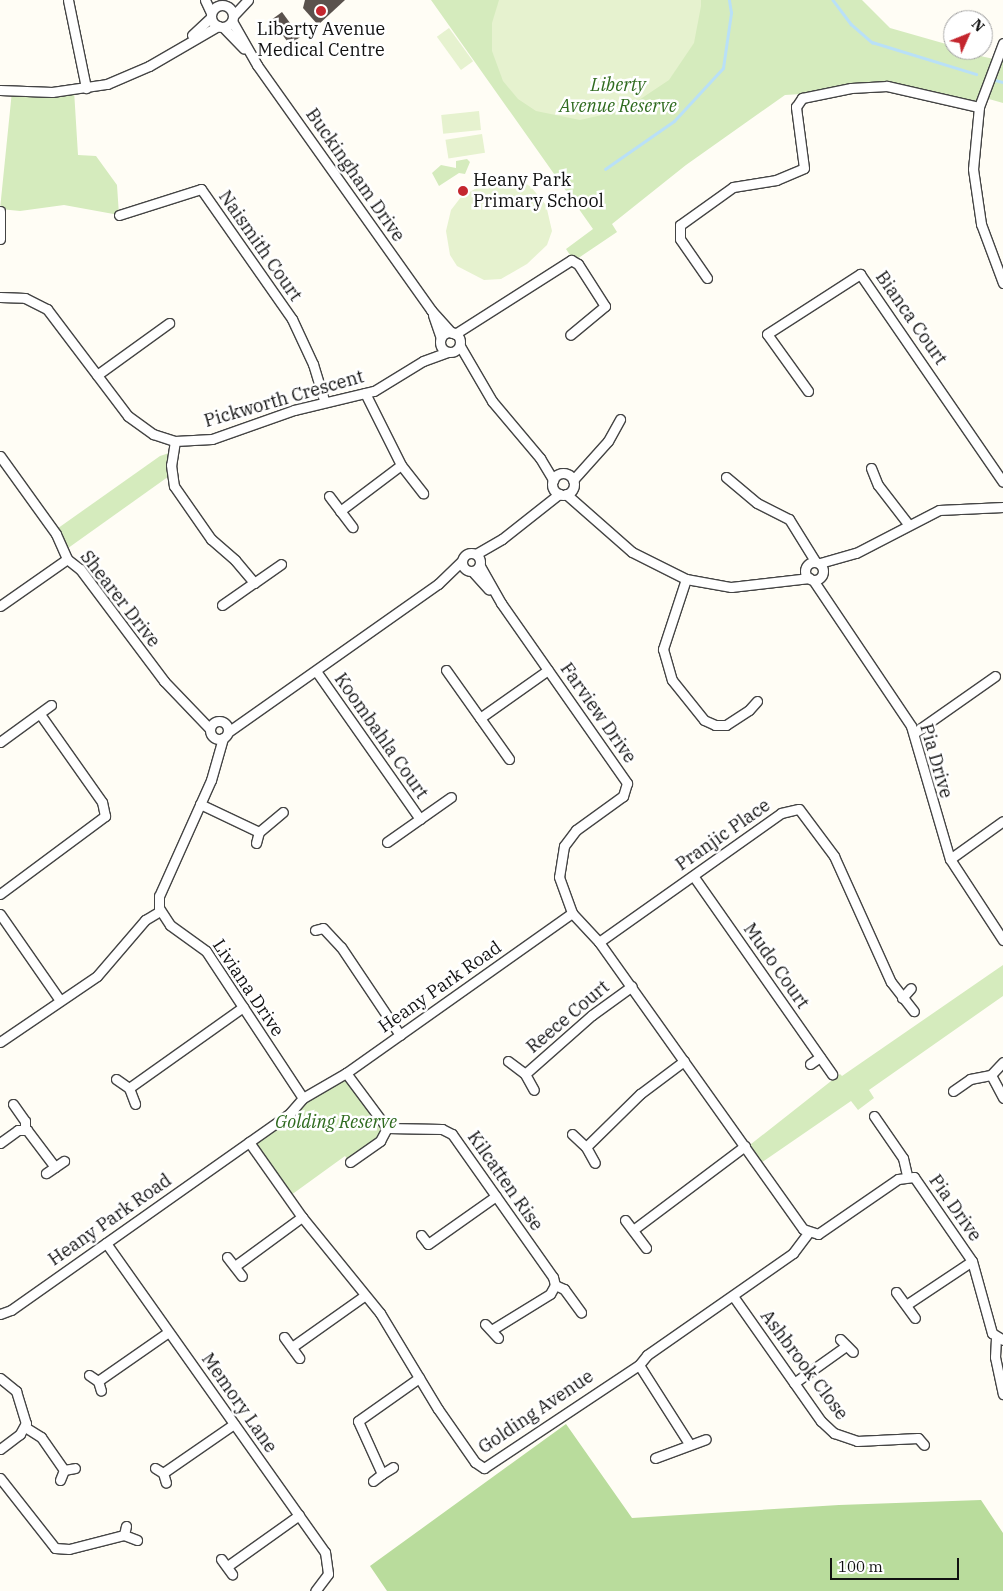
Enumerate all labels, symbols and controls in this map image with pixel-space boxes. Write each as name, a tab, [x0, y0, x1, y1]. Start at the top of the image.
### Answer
marker: Liberty Avenue Medical Centre	[315, 5, 327, 17]
north arrow	[943, 10, 993, 60]
text: N	[968, 15, 988, 36]
place label: Liberty Avenue Medical Centre	[257, 19, 385, 62]
park label: Liberty Avenue Reserve	[559, 75, 677, 118]
street label: Buckingham Drive	[301, 104, 409, 246]
place label: Heany Park Primary School	[473, 170, 604, 212]
marker: Heany Park Primary School	[457, 185, 469, 197]
street label: Naismith Court	[214, 187, 306, 305]
street label: Bianca Court	[871, 267, 951, 369]
street label: Pickworth Crescent	[202, 366, 366, 432]
street label: Shearer Drive	[76, 546, 164, 652]
street label: Farview Drive	[555, 659, 641, 767]
street label: Koombahla Court	[330, 669, 432, 803]
street label: Pia Drive	[915, 721, 957, 801]
street label: Pranjic Place	[672, 795, 774, 875]
street label: Mudo Court	[739, 919, 813, 1013]
street label: Liviana Drive	[208, 935, 288, 1041]
street label: Heany Park Road	[374, 936, 506, 1038]
street label: Reece Court	[522, 976, 614, 1058]
park label: Golding Reserve	[275, 1111, 397, 1133]
street label: Kilcatten Rise	[463, 1127, 547, 1235]
street label: Heany Park Road	[44, 1169, 176, 1271]
street label: Pia Drive	[924, 1171, 986, 1245]
street label: Ashbrook Close	[756, 1306, 852, 1424]
street label: Memory Lane	[197, 1349, 281, 1457]
street label: Golding Avenue	[474, 1366, 598, 1458]
scale bar	[833, 1548, 962, 1580]
text: 100 m	[838, 1557, 883, 1576]

